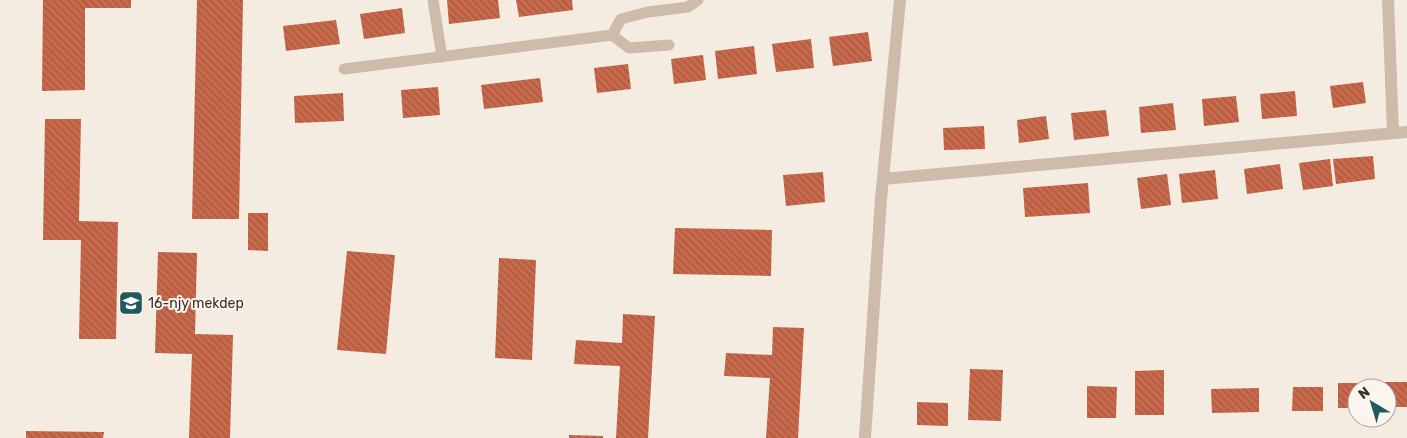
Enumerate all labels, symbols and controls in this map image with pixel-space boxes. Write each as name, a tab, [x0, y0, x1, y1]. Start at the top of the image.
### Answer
school or university icon: 16-njy mekdep	[118, 290, 144, 316]
place label: 16-njy mekdep	[148, 295, 244, 312]
north arrow	[1347, 378, 1397, 428]
text: N	[1355, 383, 1374, 403]

